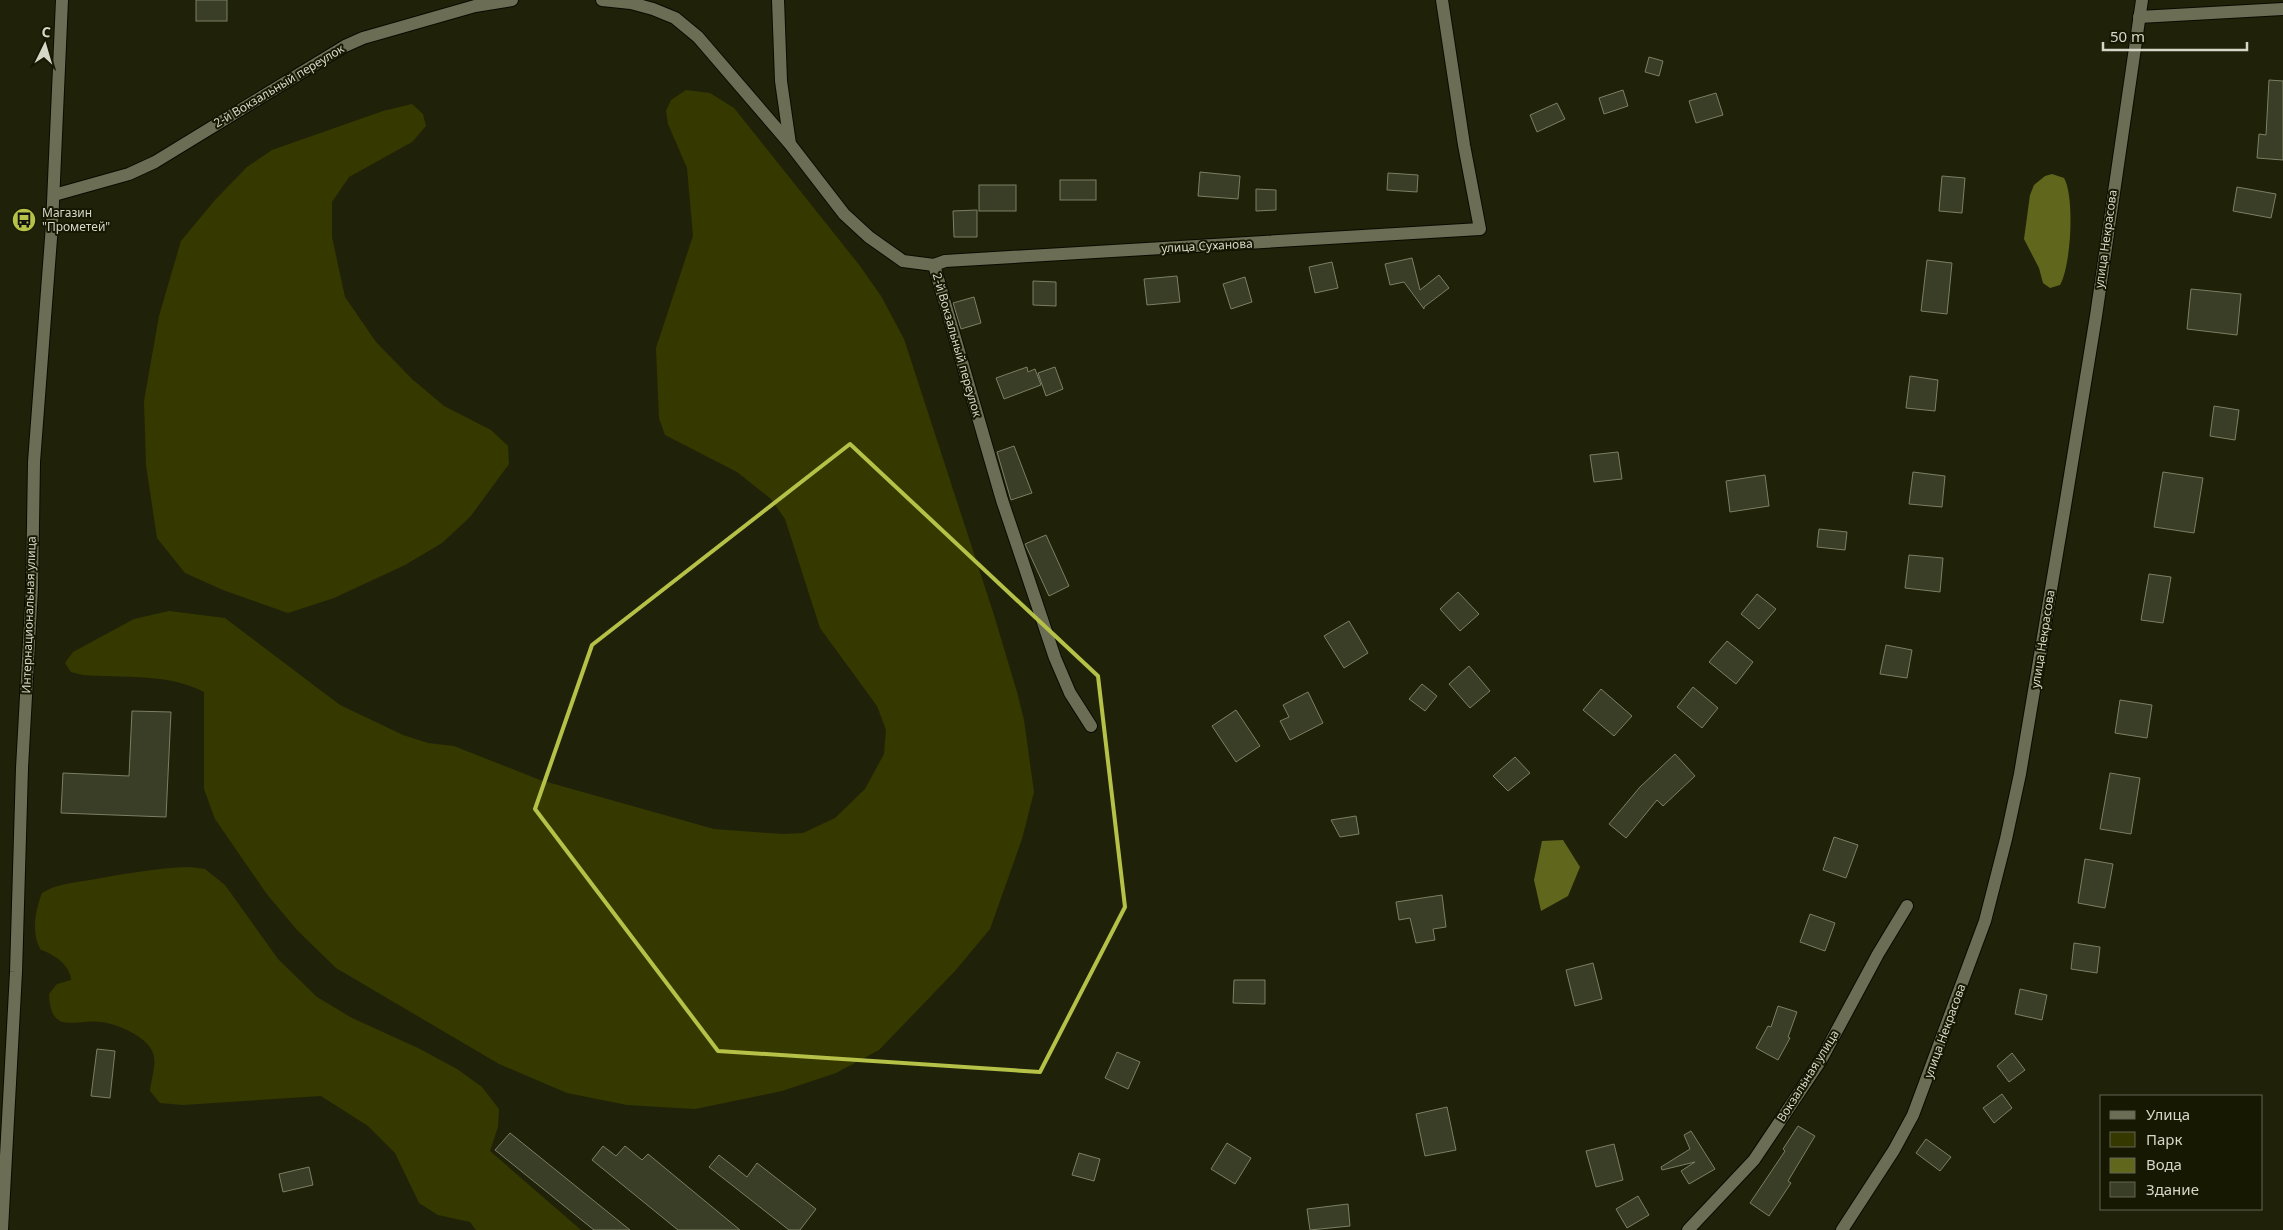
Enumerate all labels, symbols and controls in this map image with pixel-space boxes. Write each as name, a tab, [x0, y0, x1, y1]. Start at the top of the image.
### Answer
north arrow	[20, 20, 70, 70]
scale bar	[2103, 20, 2247, 52]
text: С	[41, 22, 52, 41]
text: 50 m	[2110, 26, 2145, 46]
street label: 2-й Вокзальный переулок	[210, 40, 348, 131]
street label: улица Некрасова	[2090, 189, 2121, 289]
place label: Магазин "Прометей"	[42, 204, 110, 235]
bus stop icon: Магазин "Прометей"	[11, 207, 37, 233]
street label: улица Суханова	[1161, 235, 1253, 256]
street label: 2-й Вокзальный переулок	[929, 271, 986, 420]
street label: Интернациональная улица	[17, 536, 40, 694]
street label: улица Некрасова	[2026, 589, 2059, 689]
street label: улица Некрасова	[1920, 981, 1970, 1080]
street label: Вокзальная улица	[1772, 1026, 1843, 1125]
legend	[2100, 1095, 2263, 1210]
text: Улица	[2146, 1104, 2190, 1124]
text: Парк	[2146, 1129, 2182, 1149]
text: Вода	[2146, 1154, 2182, 1174]
text: Здание	[2146, 1179, 2199, 1199]

